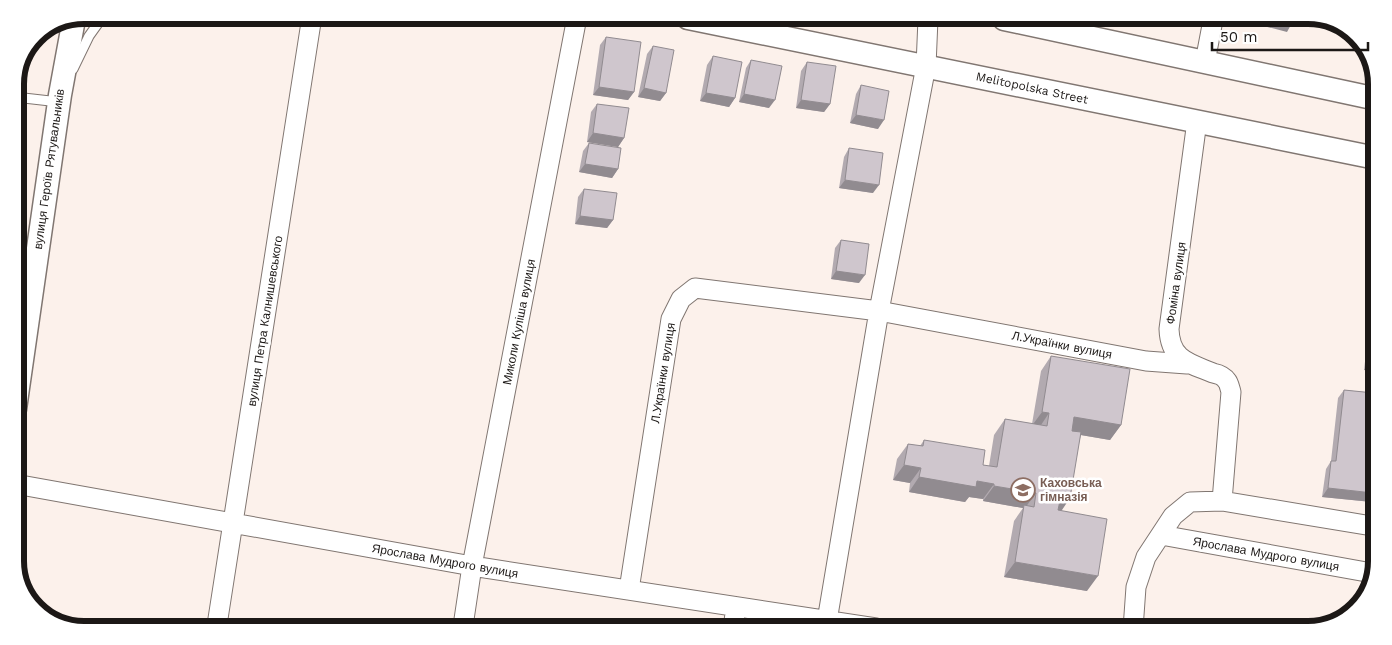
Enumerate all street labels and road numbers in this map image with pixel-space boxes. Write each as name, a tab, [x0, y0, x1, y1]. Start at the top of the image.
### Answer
street label: Melitopolska Street	[975, 69, 1089, 107]
street label: вулиця Героїв Рятувальників	[31, 88, 67, 250]
street label: вулиця Петра Калнишевського	[245, 234, 285, 407]
street label: Фоміна вулиця	[1163, 241, 1189, 325]
street label: Миколи Куліша вулиця	[500, 258, 538, 386]
street label: Л.Українки вулиця	[648, 322, 678, 424]
street label: Л.Українки вулиця	[1011, 328, 1113, 362]
street label: Ярослава Мудрого вулиця	[1192, 534, 1340, 574]
street label: Ярослава Мудрого вулиця	[371, 541, 519, 581]

